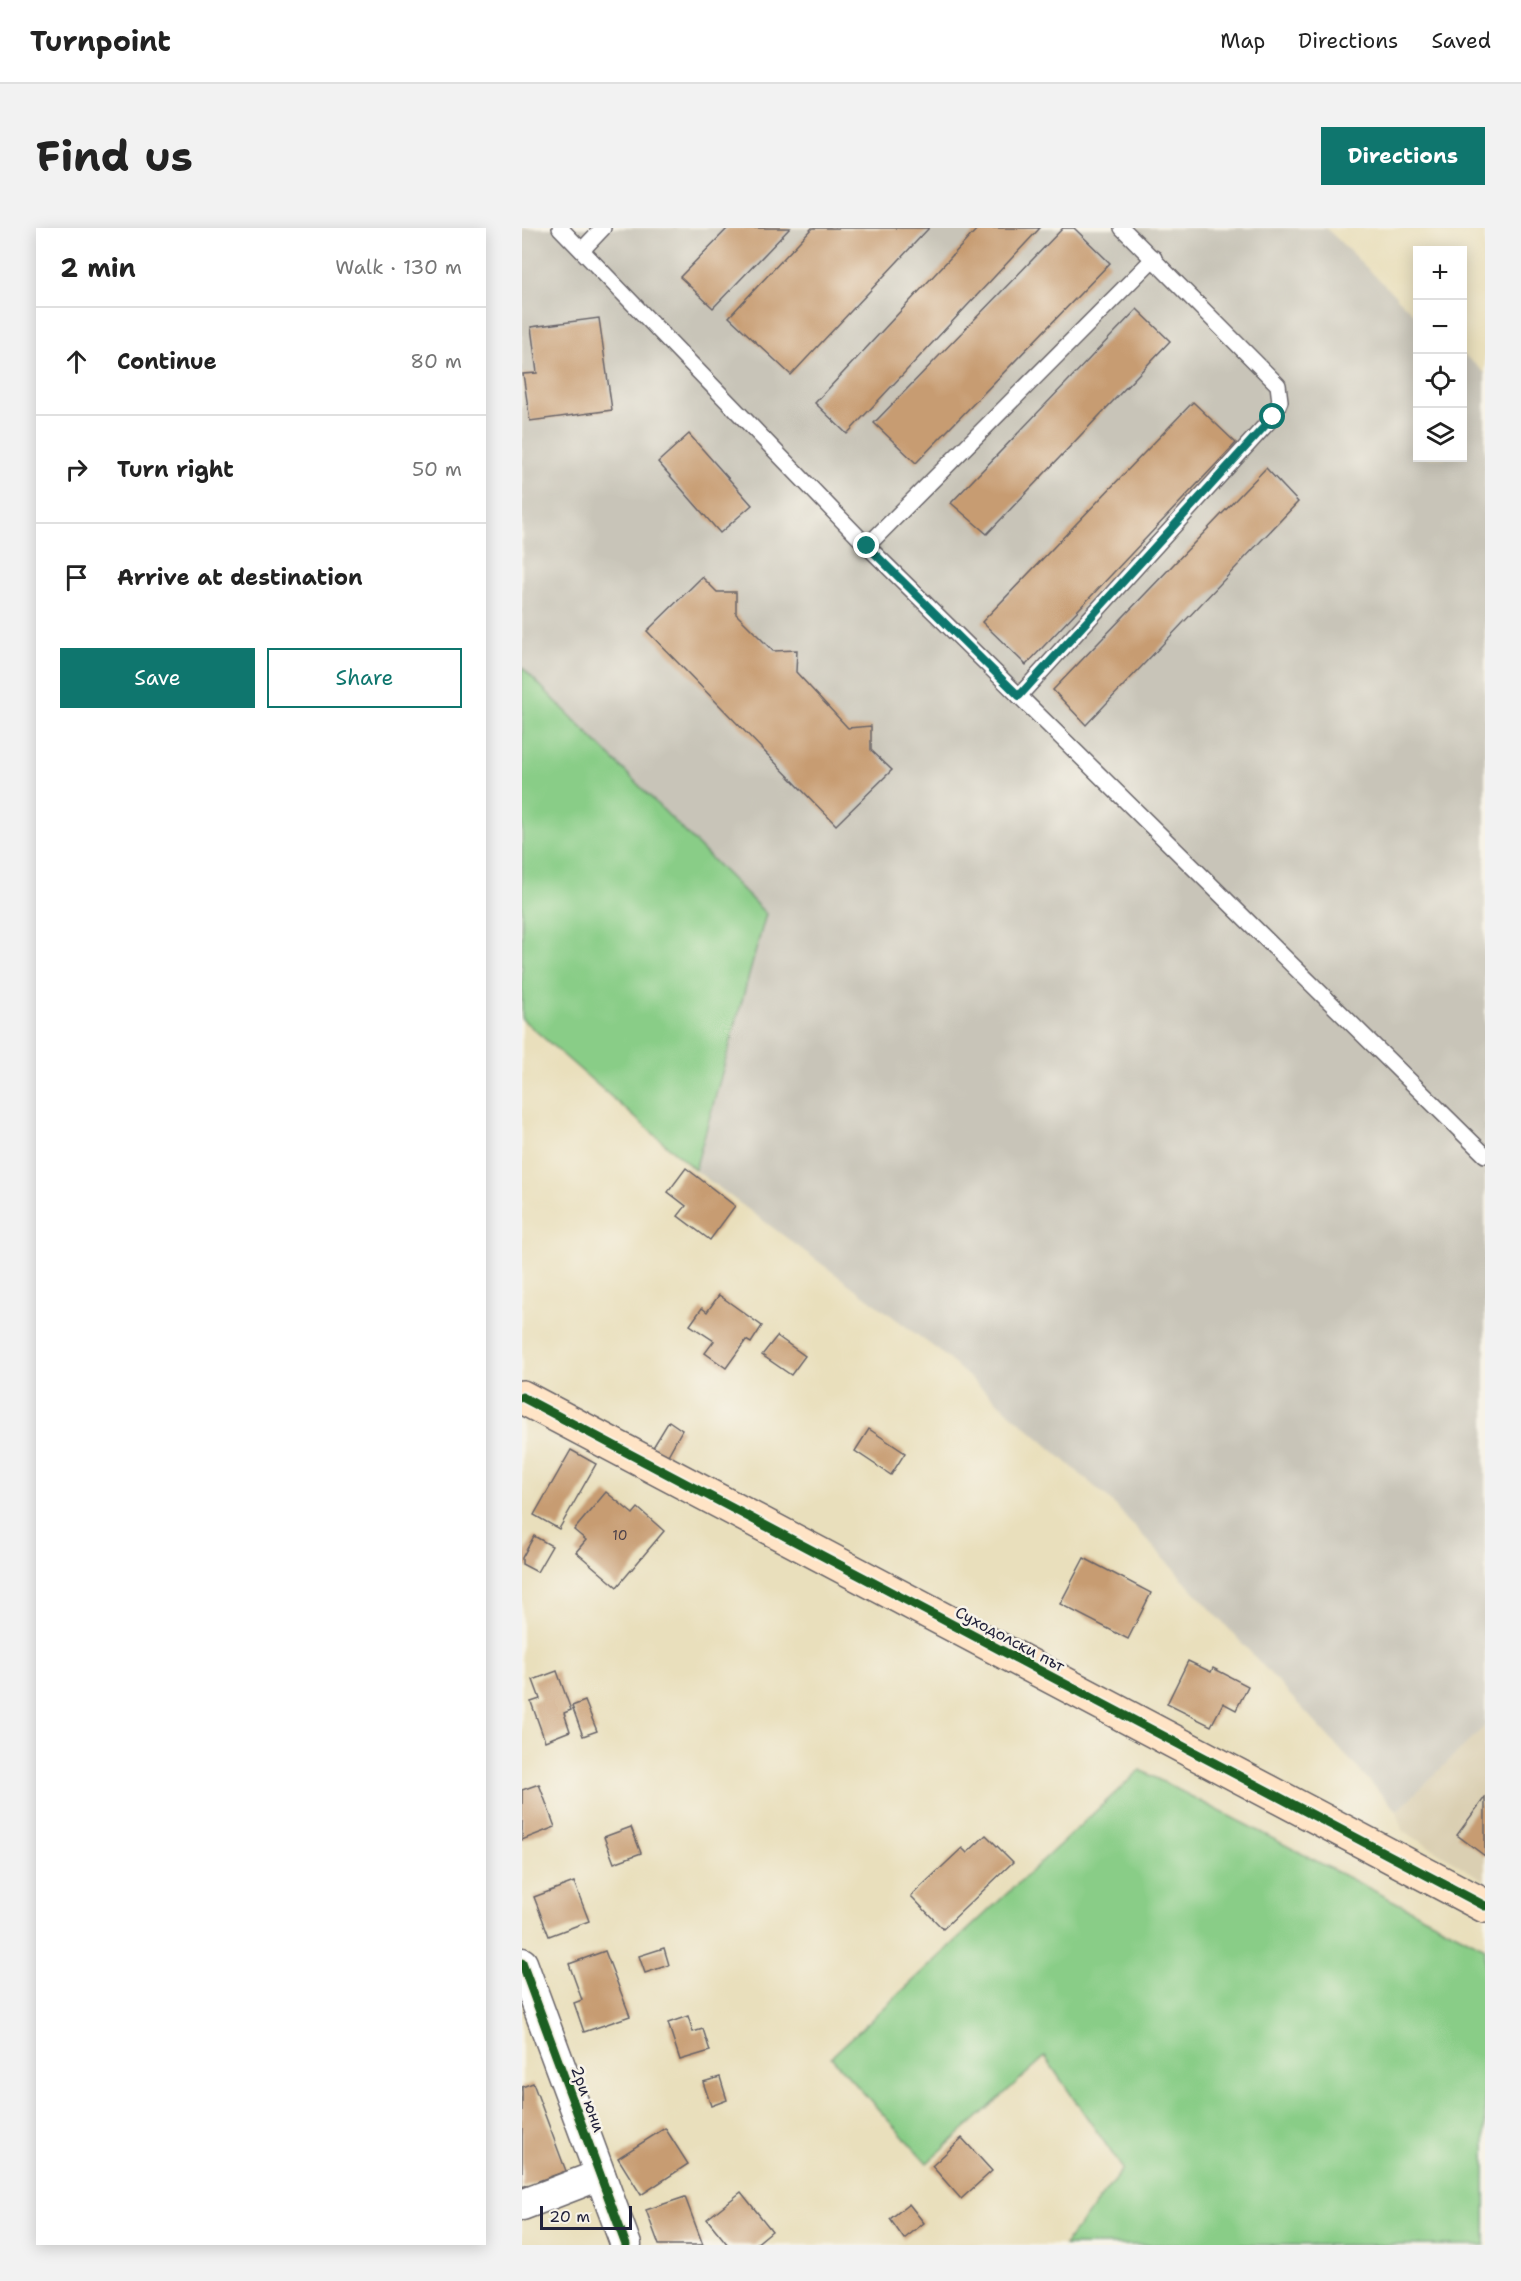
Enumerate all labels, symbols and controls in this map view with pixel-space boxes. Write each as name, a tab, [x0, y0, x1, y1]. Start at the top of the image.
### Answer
text: Turnpoint	[30, 22, 171, 60]
text: Map	[1220, 27, 1265, 55]
text: Directions	[1298, 27, 1398, 55]
text: Saved	[1431, 27, 1491, 55]
button: Directions	[1321, 127, 1485, 185]
text: Find us	[36, 128, 193, 184]
map controls	[1413, 246, 1467, 462]
button: +	[1413, 246, 1467, 300]
text: 2 min	[60, 250, 136, 285]
text: Walk · 130 m	[335, 254, 462, 280]
button: −	[1413, 300, 1467, 354]
icon: ahead	[60, 345, 93, 378]
text: Continue	[117, 347, 217, 376]
text: 80 m	[410, 348, 462, 374]
button: locate	[1413, 354, 1467, 408]
route start	[1259, 403, 1285, 429]
button: layers	[1413, 408, 1467, 462]
icon: right	[60, 453, 93, 486]
text: Turn right	[117, 455, 234, 484]
text: 50 m	[412, 456, 462, 482]
route end	[853, 532, 879, 558]
icon: arrive	[60, 561, 93, 594]
text: Arrive at destination	[117, 563, 363, 592]
button: Save	[60, 648, 255, 708]
button: Share	[267, 648, 462, 708]
house number: 10	[612, 1526, 628, 1544]
street label: Суходолски път	[952, 1601, 1069, 1677]
street label: 2ри юни	[566, 2063, 610, 2135]
scale bar	[540, 2203, 632, 2230]
text: 20 m	[549, 2206, 590, 2227]

